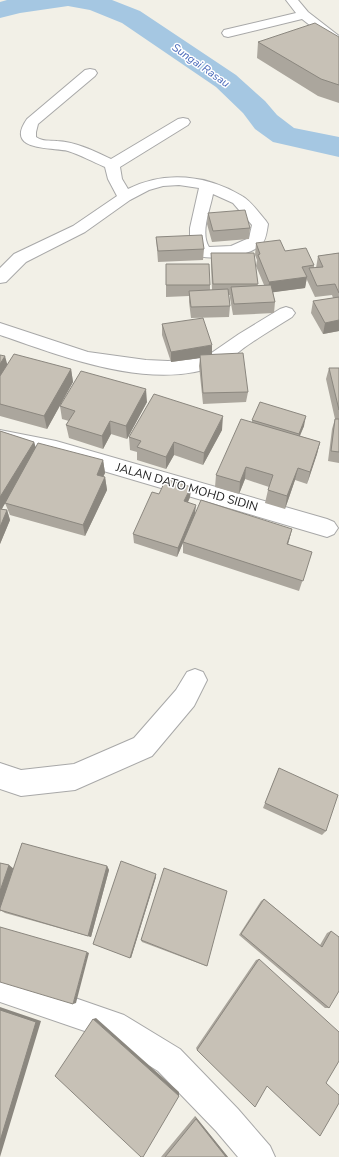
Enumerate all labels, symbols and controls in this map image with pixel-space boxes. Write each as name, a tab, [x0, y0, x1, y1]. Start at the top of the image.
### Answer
water label: Sungai Rasau	[169, 40, 233, 91]
street label: JALAN DATO MOHD SIDIN	[113, 459, 260, 515]

